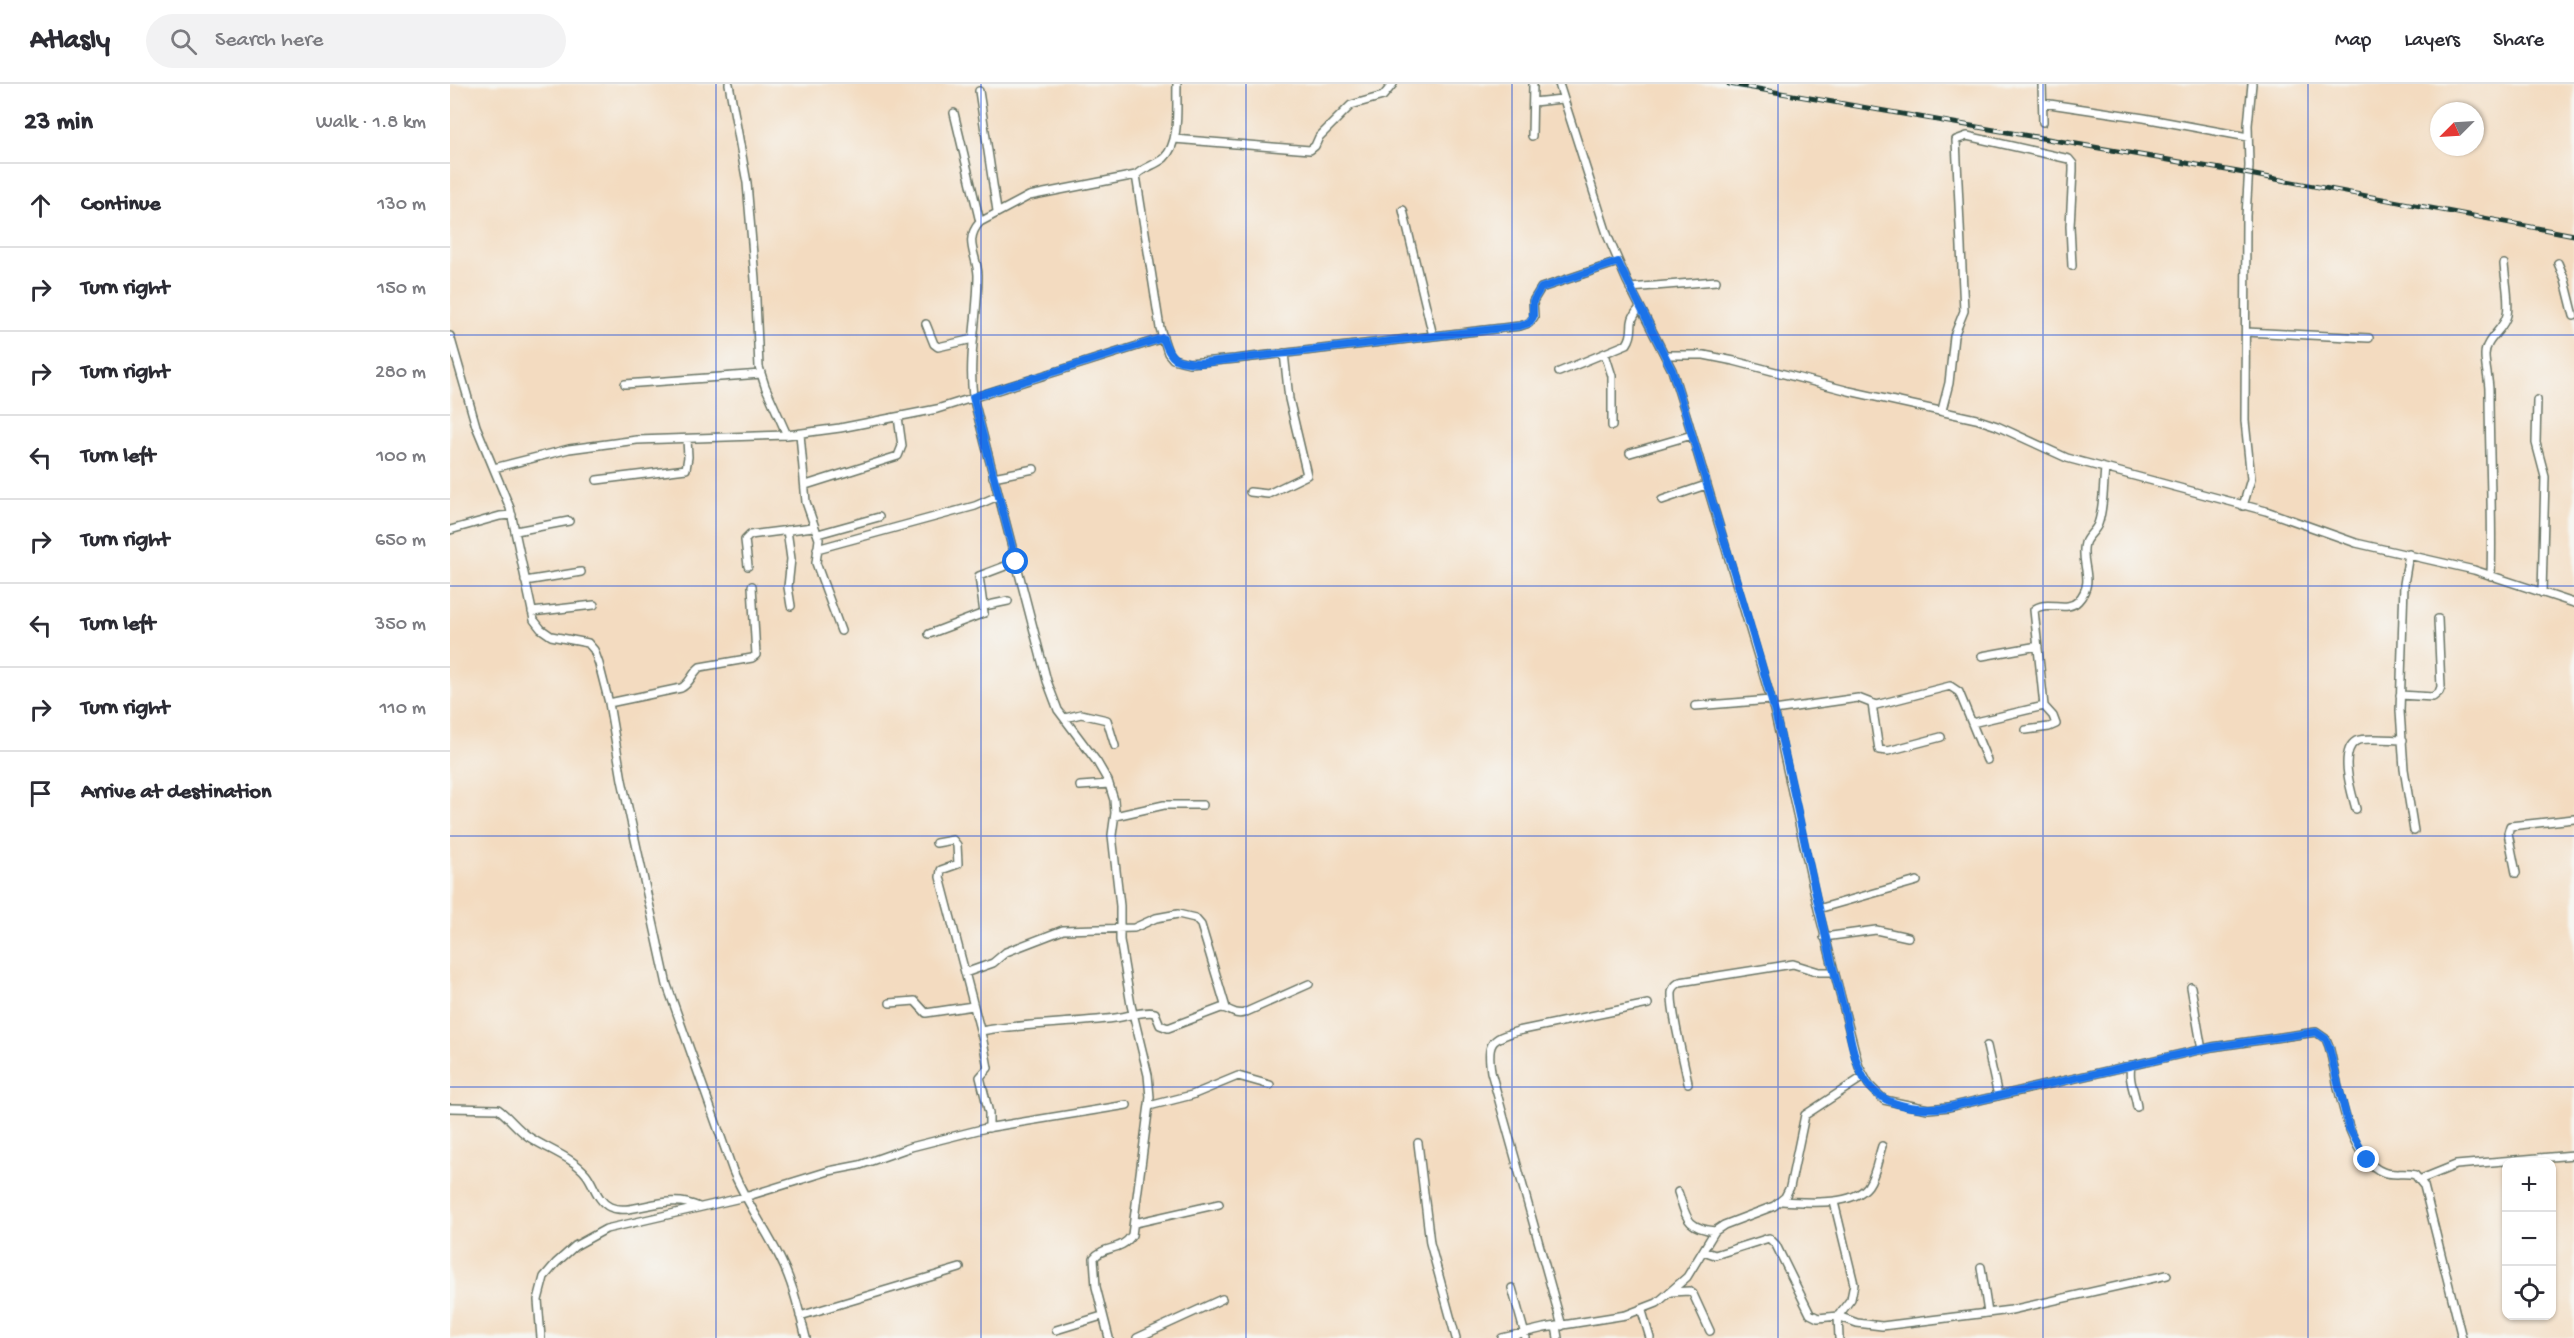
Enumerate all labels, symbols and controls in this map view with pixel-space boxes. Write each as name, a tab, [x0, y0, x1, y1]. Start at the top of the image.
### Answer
search box	[146, 14, 566, 68]
text: Atlasly	[30, 25, 110, 58]
icon: search	[167, 25, 200, 58]
text: Search here	[215, 28, 323, 54]
text: Map	[2335, 29, 2371, 54]
text: Layers	[2404, 29, 2460, 54]
text: Share	[2493, 29, 2544, 54]
north arrow	[2430, 102, 2484, 156]
text: 23 min	[24, 108, 93, 139]
text: Walk · 1.8 km	[316, 112, 426, 135]
icon: ahead	[24, 189, 57, 222]
text: Continue	[81, 192, 161, 218]
text: 130 m	[377, 194, 426, 217]
icon: right	[24, 273, 57, 306]
text: Turn right	[81, 276, 169, 302]
text: 150 m	[377, 278, 426, 301]
icon: right	[24, 357, 57, 390]
text: Turn right	[81, 360, 169, 386]
text: 280 m	[375, 362, 426, 385]
icon: left	[24, 441, 57, 474]
text: Turn left	[81, 444, 155, 470]
text: 100 m	[376, 446, 426, 469]
icon: right	[24, 525, 57, 558]
text: Turn right	[81, 528, 169, 554]
text: 650 m	[375, 530, 426, 553]
route start	[1002, 548, 1028, 574]
icon: left	[24, 609, 57, 642]
text: Turn left	[81, 612, 155, 638]
text: 350 m	[375, 614, 426, 637]
icon: right	[24, 693, 57, 726]
text: Turn right	[81, 696, 169, 722]
text: 110 m	[380, 698, 426, 721]
icon: arrive	[24, 777, 57, 810]
text: Arrive at destination	[81, 780, 271, 806]
route end	[2353, 1146, 2379, 1172]
map controls	[2502, 1158, 2556, 1320]
button: +	[2502, 1158, 2556, 1212]
button: −	[2502, 1212, 2556, 1266]
button: locate	[2502, 1266, 2556, 1320]

